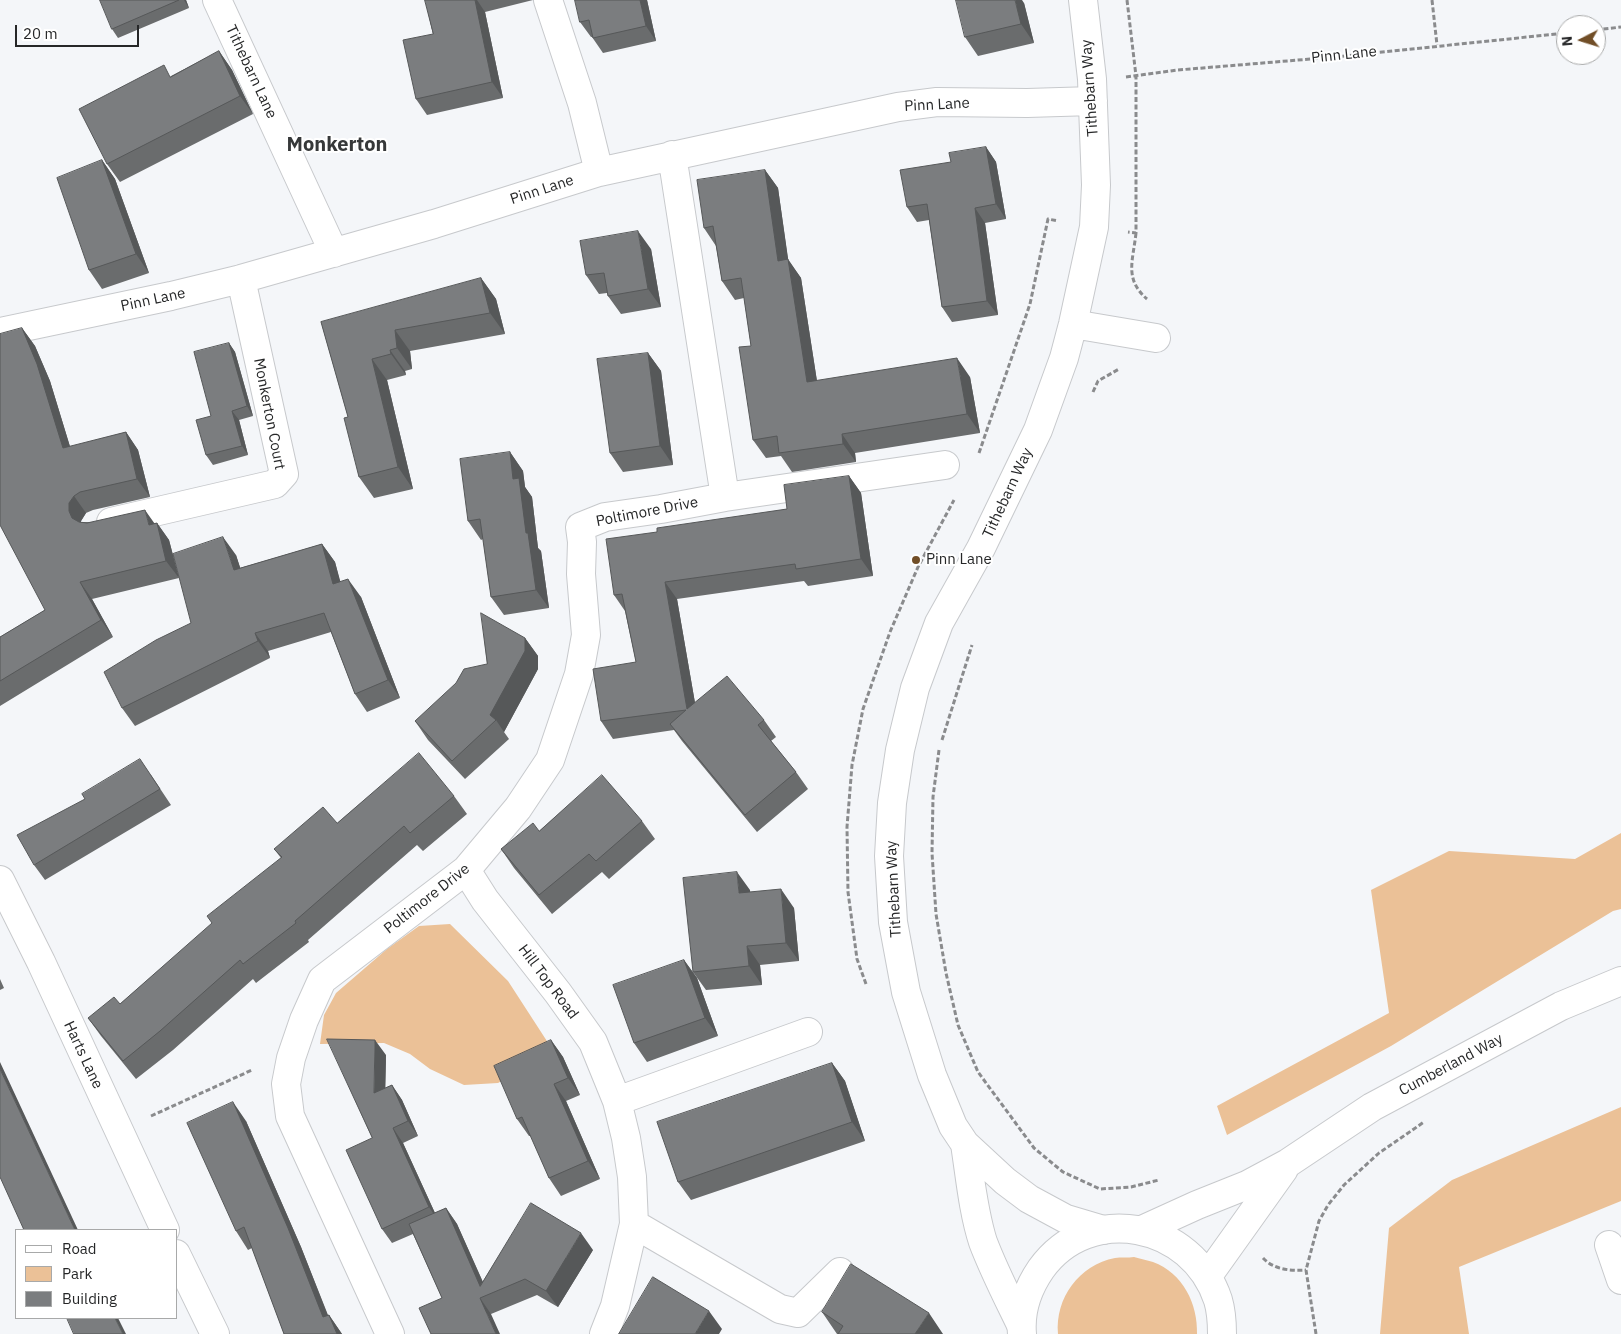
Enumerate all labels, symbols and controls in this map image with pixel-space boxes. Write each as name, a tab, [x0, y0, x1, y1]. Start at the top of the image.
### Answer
scale bar	[18, 15, 141, 47]
north arrow	[1556, 15, 1606, 65]
street label: Tithebarn Lane	[222, 22, 280, 122]
text: 20 m	[23, 24, 58, 43]
text: N	[1558, 35, 1576, 47]
street label: Tithebarn Way	[1078, 39, 1102, 137]
street label: Pinn Lane	[1310, 43, 1378, 67]
street label: Pinn Lane	[904, 94, 970, 116]
district label: Monkerton	[287, 133, 387, 157]
street label: Pinn Lane	[508, 171, 576, 209]
street label: Pinn Lane	[119, 284, 187, 316]
street label: Monkerton Court	[249, 357, 289, 471]
street label: Tithebarn Way	[979, 445, 1037, 541]
street label: Poltimore Drive	[594, 493, 700, 531]
place label: Pinn Lane	[926, 551, 992, 569]
marker: Pinn Lane	[910, 554, 922, 566]
street label: Tithebarn Way	[882, 840, 906, 938]
street label: Poltimore Drive	[381, 860, 473, 938]
street label: Hill Top Road	[514, 941, 582, 1023]
street label: Harts Lane	[60, 1018, 106, 1092]
street label: Cumberland Way	[1396, 1030, 1506, 1100]
legend	[15, 1229, 178, 1319]
text: Road	[62, 1239, 97, 1258]
text: Park	[62, 1264, 92, 1283]
text: Building	[62, 1289, 117, 1308]

